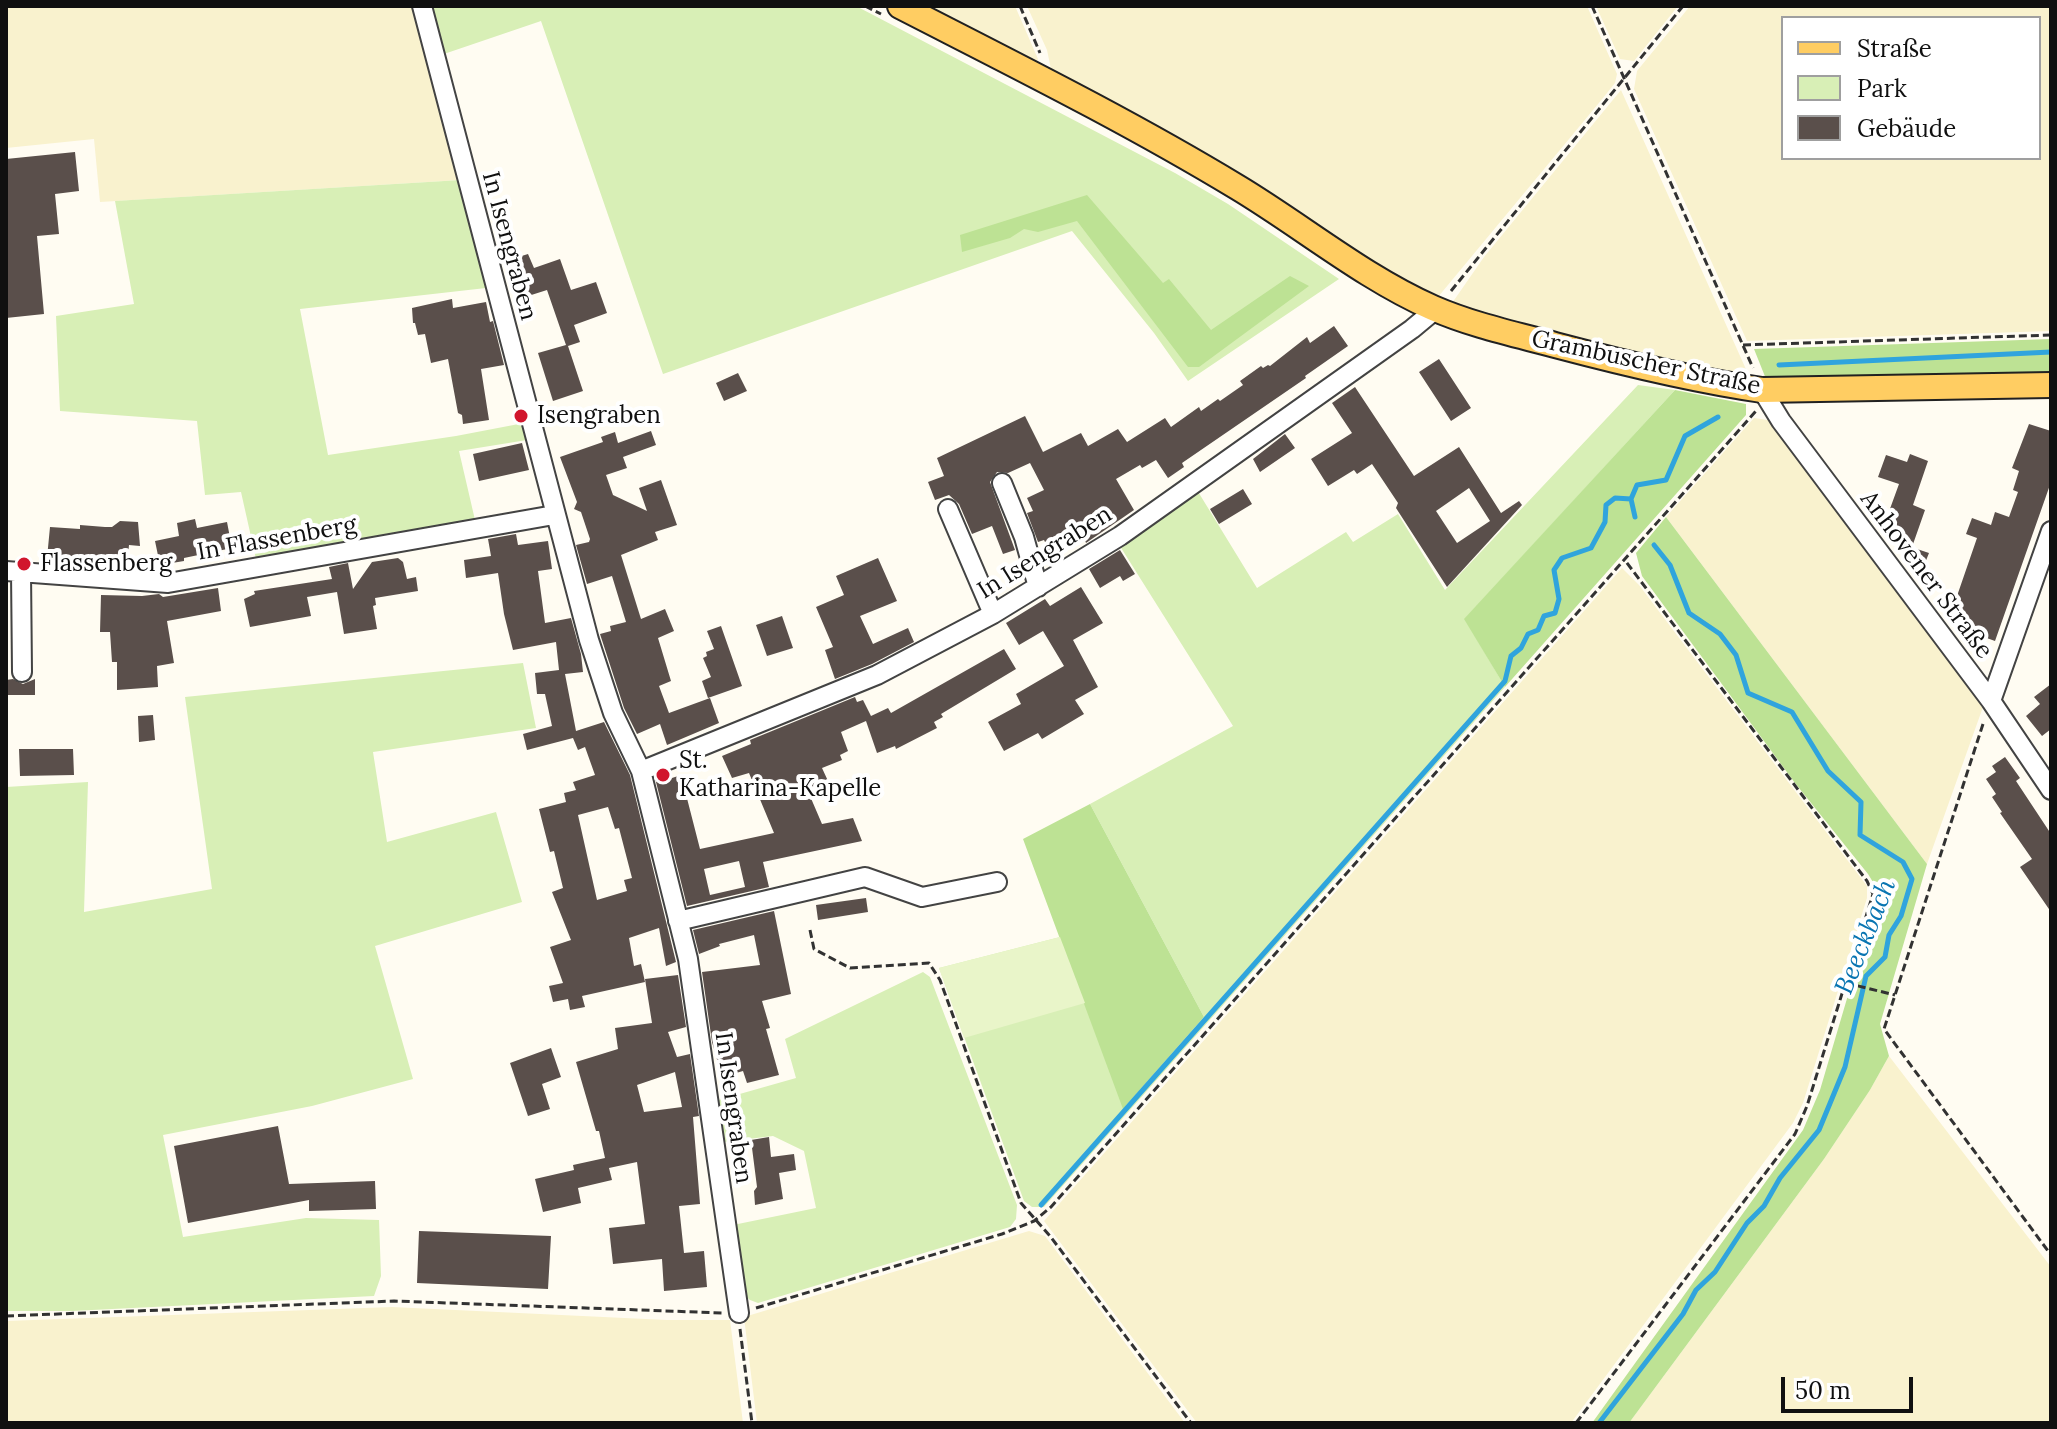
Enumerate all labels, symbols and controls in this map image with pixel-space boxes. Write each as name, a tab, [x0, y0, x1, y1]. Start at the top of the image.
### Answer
legend	[1781, 16, 2041, 160]
text: Straße	[1857, 33, 1932, 64]
text: Park	[1857, 73, 1907, 104]
text: Gebäude	[1857, 113, 1956, 144]
street label: In Isengraben	[475, 169, 543, 323]
street label: Grambuscher Straße	[1529, 325, 1763, 401]
place label: Isengraben	[537, 402, 661, 430]
marker: Isengraben	[512, 407, 530, 425]
street label: Anhovener Straße	[1854, 486, 1998, 664]
street label: In Isengraben	[973, 500, 1117, 606]
street label: In Flassenberg	[195, 511, 359, 567]
place label: Flassenberg	[40, 550, 172, 578]
marker: Flassenberg	[15, 555, 33, 573]
place label: St. Katharina-Kapelle	[679, 747, 881, 803]
marker: St. Katharina-Kapelle	[654, 766, 672, 784]
water label: Beeckbach	[1829, 875, 1903, 999]
street label: In Isengraben	[708, 1030, 758, 1186]
scale bar	[1785, 1361, 1917, 1411]
text: 50 m	[1795, 1375, 1851, 1406]

